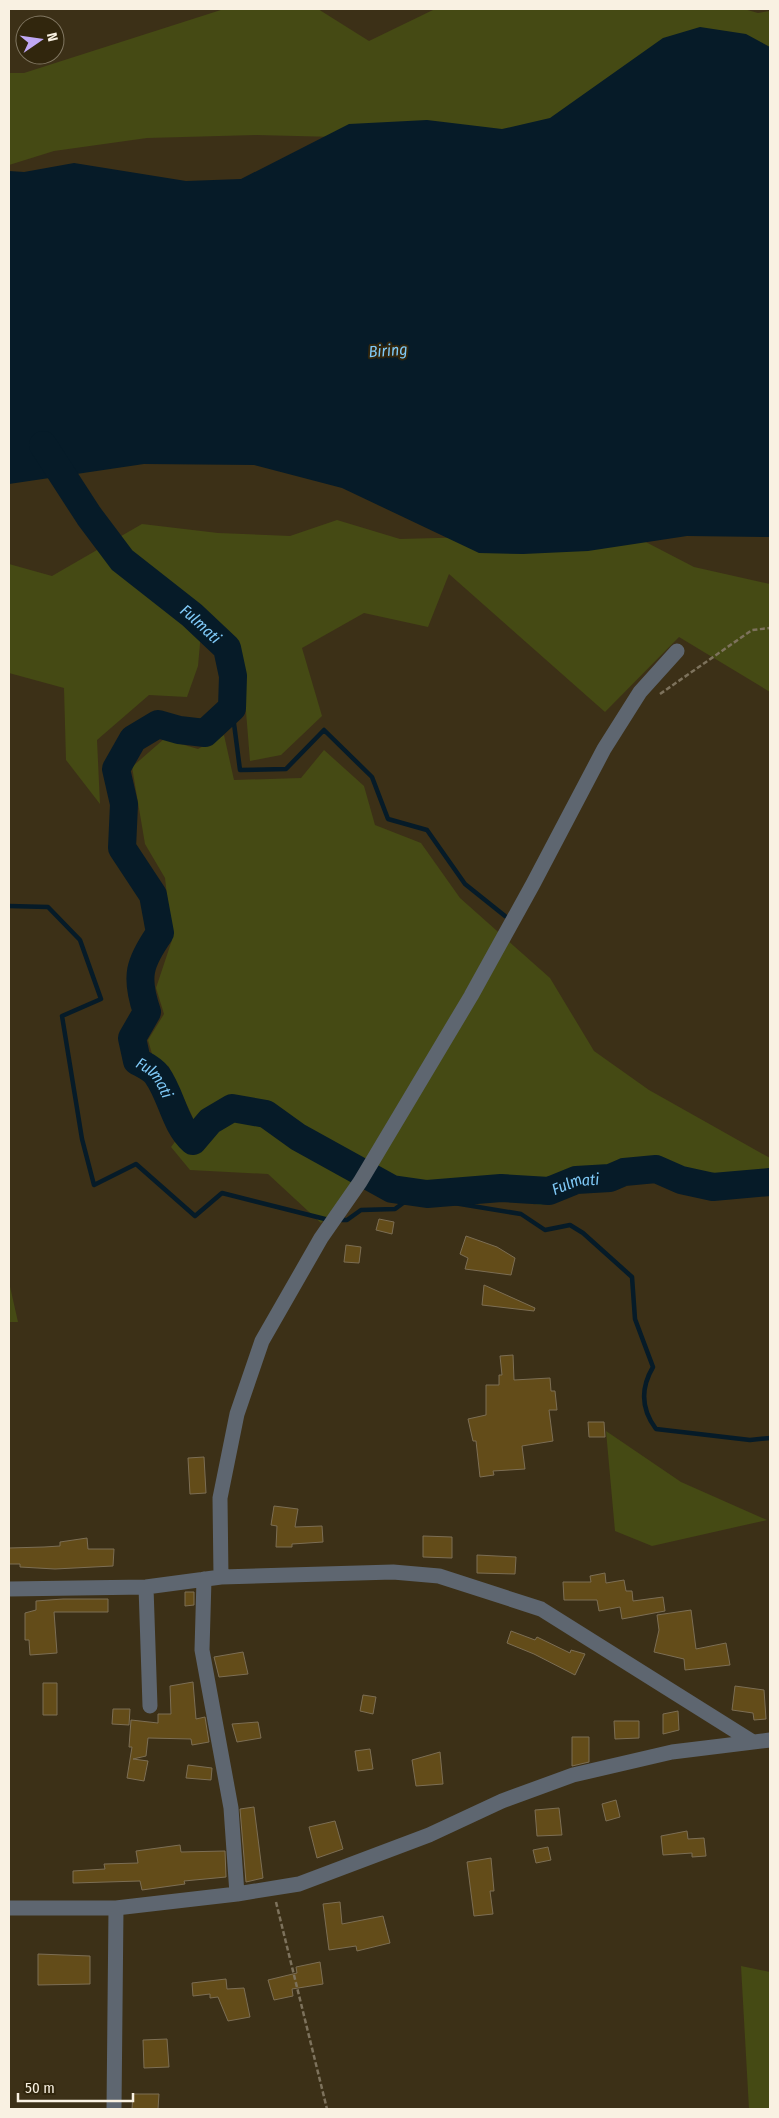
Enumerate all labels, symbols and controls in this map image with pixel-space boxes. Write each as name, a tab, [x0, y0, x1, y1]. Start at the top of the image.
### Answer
north arrow	[15, 15, 65, 65]
text: N	[43, 31, 61, 43]
water label: Biring	[368, 340, 408, 361]
water label: Fulmati	[176, 601, 225, 647]
water label: Fulmati	[133, 1053, 177, 1101]
water label: Fulmati	[549, 1170, 600, 1199]
scale bar	[18, 2070, 132, 2102]
text: 50 m	[25, 2079, 55, 2097]

